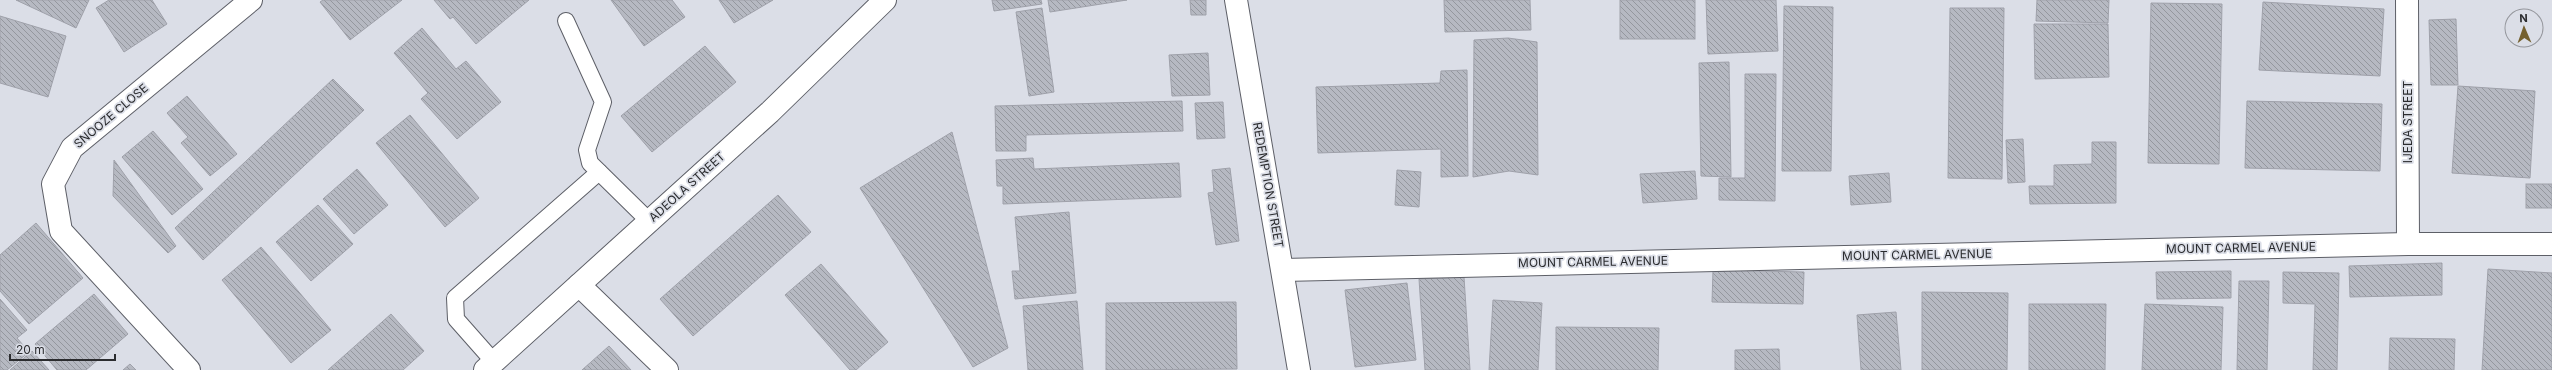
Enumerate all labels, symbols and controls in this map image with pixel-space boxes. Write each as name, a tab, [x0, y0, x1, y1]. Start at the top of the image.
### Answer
north arrow	[2504, 8, 2544, 48]
text: N	[2519, 11, 2528, 25]
street label: SNOOZE CLOSE	[70, 80, 151, 151]
street label: IJEDA STREET	[2400, 80, 2415, 163]
street label: REDEMPTION STREET	[1250, 121, 1287, 249]
street label: ADEOLA STREET	[646, 148, 728, 225]
street label: MOUNT CARMEL AVENUE	[2166, 239, 2316, 256]
street label: MOUNT CARMEL AVENUE	[1842, 246, 1992, 263]
street label: MOUNT CARMEL AVENUE	[1518, 253, 1668, 270]
scale bar	[10, 336, 115, 362]
text: 20 m	[16, 342, 45, 357]

